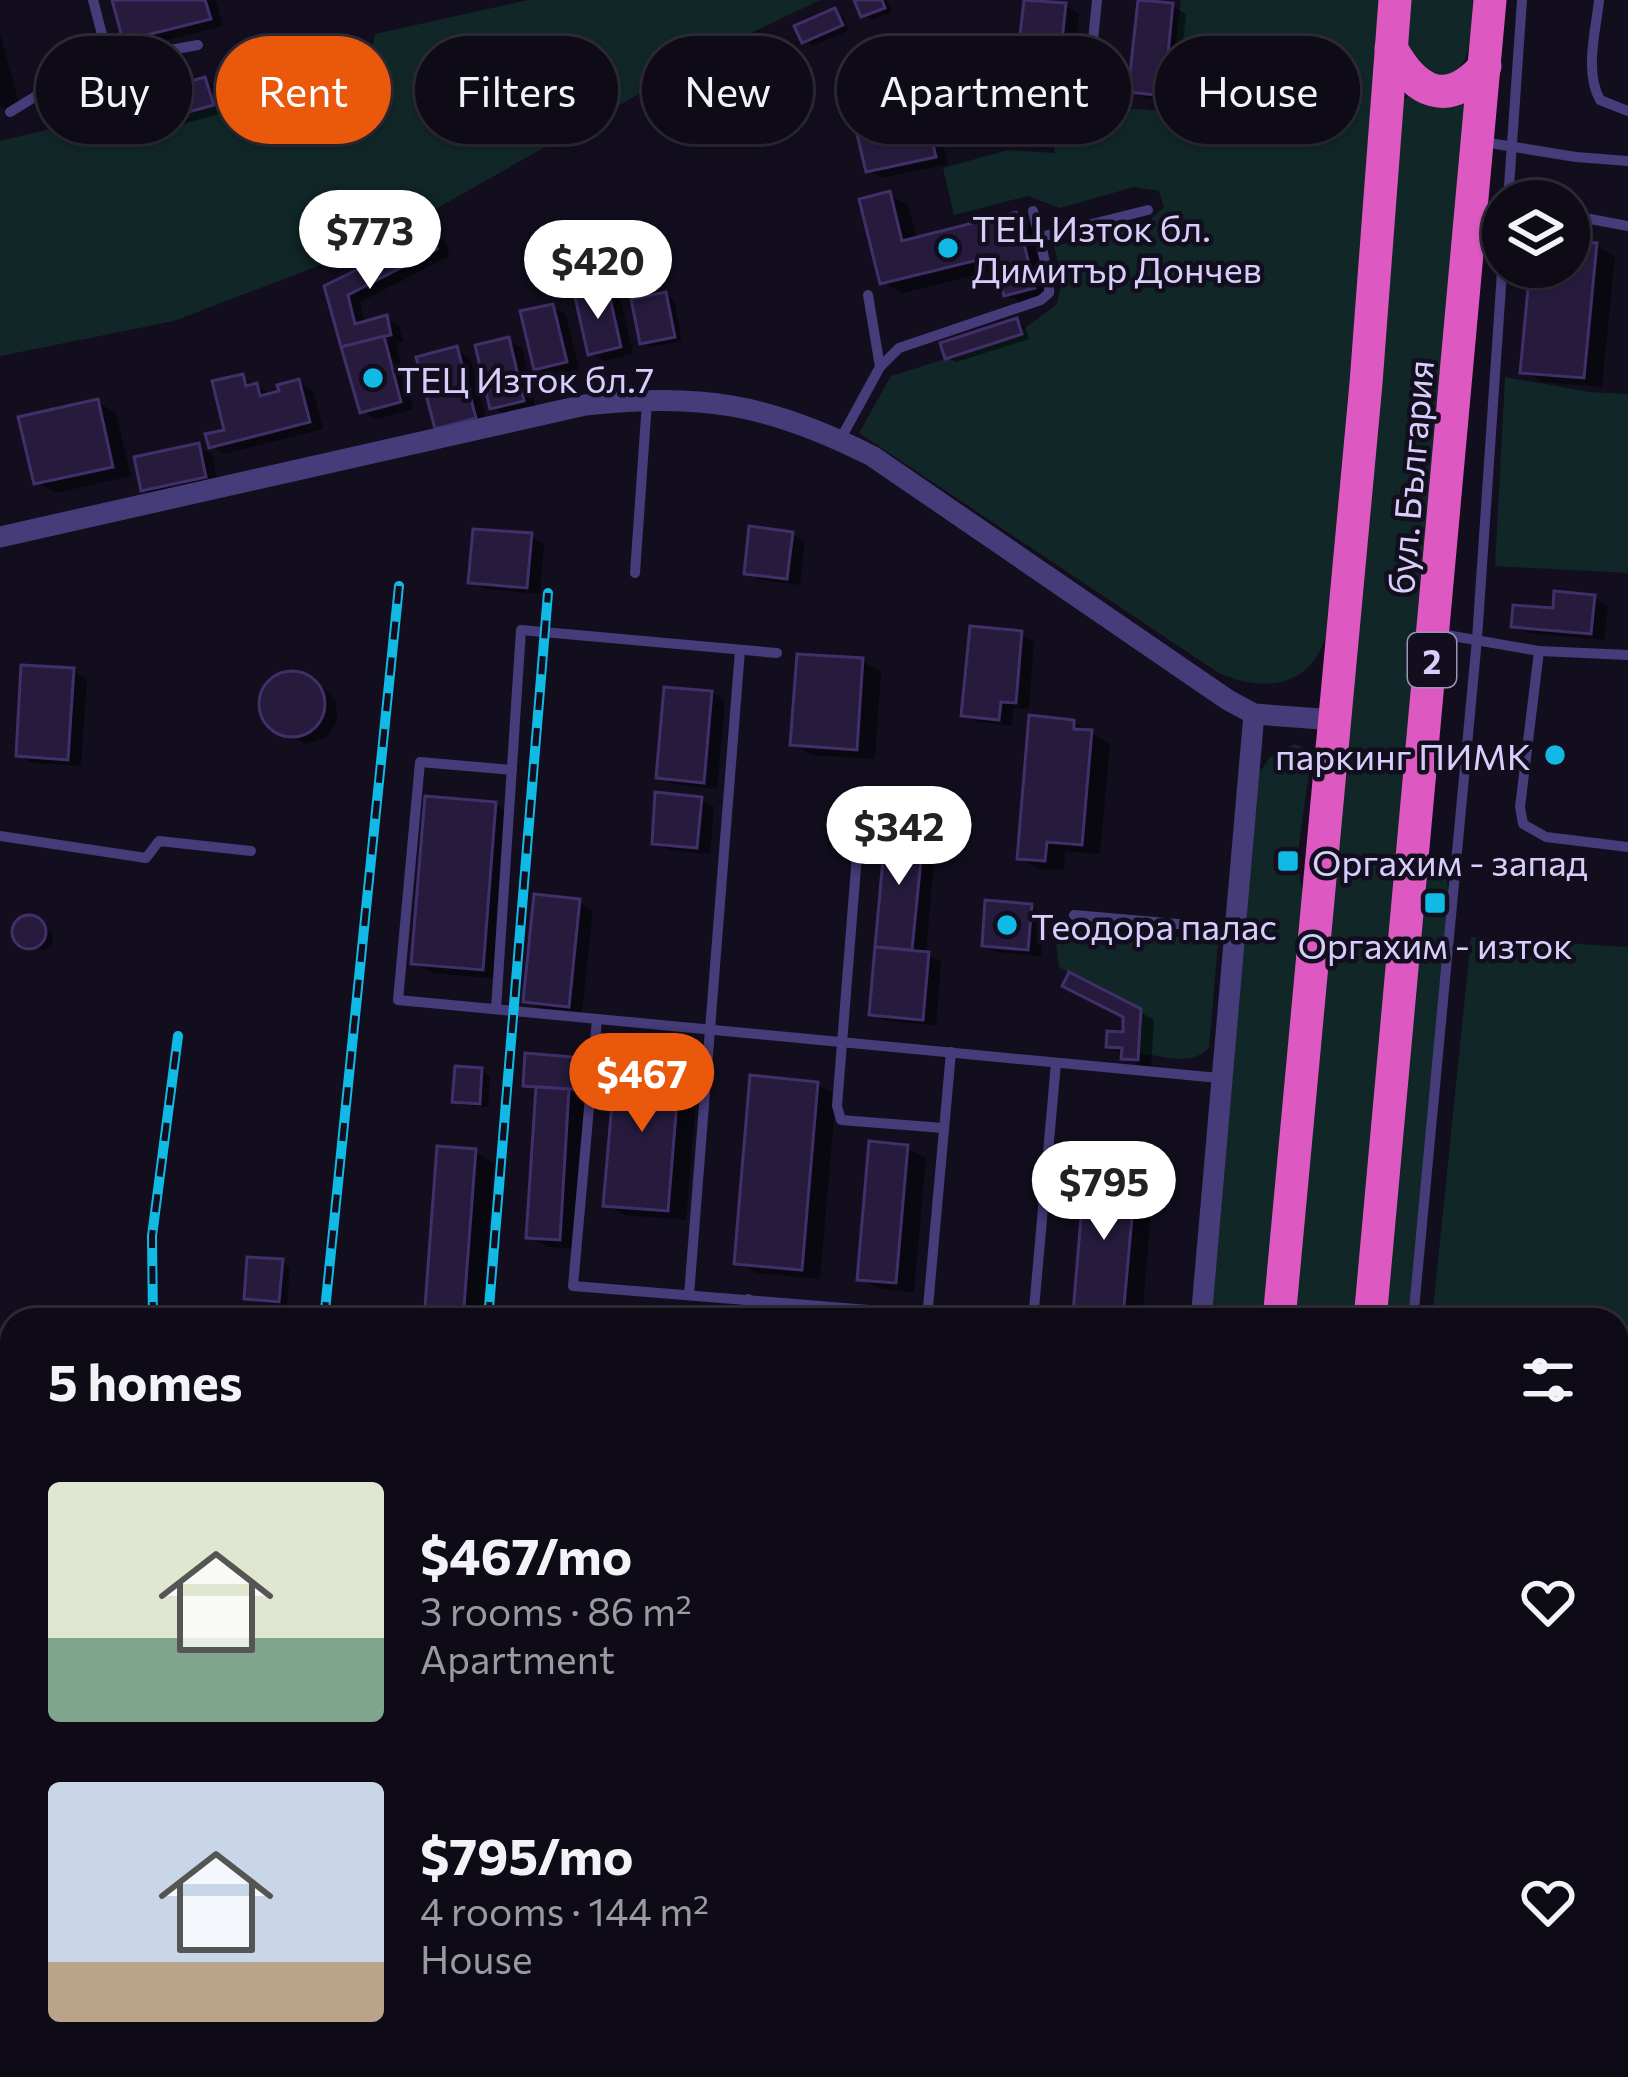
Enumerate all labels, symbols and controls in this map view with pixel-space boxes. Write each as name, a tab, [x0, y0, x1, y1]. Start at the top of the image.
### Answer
chip: Buy	[36, 36, 192, 144]
chip: Rent	[216, 36, 391, 144]
chip: Filters	[415, 36, 618, 144]
chip: New	[642, 36, 813, 144]
chip: Apartment	[837, 36, 1131, 144]
chip: House	[1155, 36, 1360, 144]
map controls	[1482, 180, 1590, 288]
button: layers	[1482, 180, 1590, 288]
pin: $773	[299, 190, 441, 292]
text: $773	[326, 205, 414, 253]
place label: ТЕЦ Изток бл. Димитър Дончев	[972, 205, 1262, 290]
pin: $420	[527, 220, 669, 322]
text: $420	[551, 235, 645, 283]
marker: ТЕЦ Изток бл. Димитър Дончев	[935, 235, 961, 261]
place label: ТЕЦ Изток бл.7	[397, 356, 654, 400]
street label: бул. България	[1377, 358, 1441, 596]
marker: ТЕЦ Изток бл.7	[360, 365, 386, 391]
road number: 2	[1408, 633, 1456, 687]
place label: паркинг ПИМК	[1275, 733, 1531, 777]
marker: паркинг ПИМК	[1542, 742, 1568, 768]
pin: $342	[828, 786, 970, 888]
text: $342	[854, 801, 944, 849]
place label: Оргахим - запад	[1312, 839, 1588, 883]
marker: Оргахим - запад	[1275, 848, 1301, 874]
marker: Оргахим - изток	[1422, 890, 1448, 916]
place label: Теодора палас	[1031, 903, 1277, 947]
marker: Теодора палас	[994, 912, 1020, 938]
place label: Оргахим - изток	[1298, 922, 1572, 966]
pin: $467	[571, 1033, 713, 1135]
text: $467	[596, 1048, 688, 1096]
pin: $795	[1033, 1141, 1175, 1243]
text: $795	[1059, 1156, 1149, 1204]
icon: filters	[1515, 1347, 1581, 1413]
text: 5 homes	[48, 1349, 243, 1412]
text: $467/mo	[420, 1523, 632, 1586]
icon: home	[144, 1530, 288, 1674]
icon: heart	[1515, 1569, 1581, 1635]
text: 3 rooms · 86 m²	[420, 1586, 692, 1634]
text: Apartment	[420, 1634, 615, 1682]
text: $795/mo	[420, 1823, 634, 1886]
icon: home	[144, 1830, 288, 1974]
icon: heart	[1515, 1869, 1581, 1935]
text: 4 rooms · 144 m²	[420, 1886, 709, 1934]
text: House	[420, 1934, 533, 1982]

